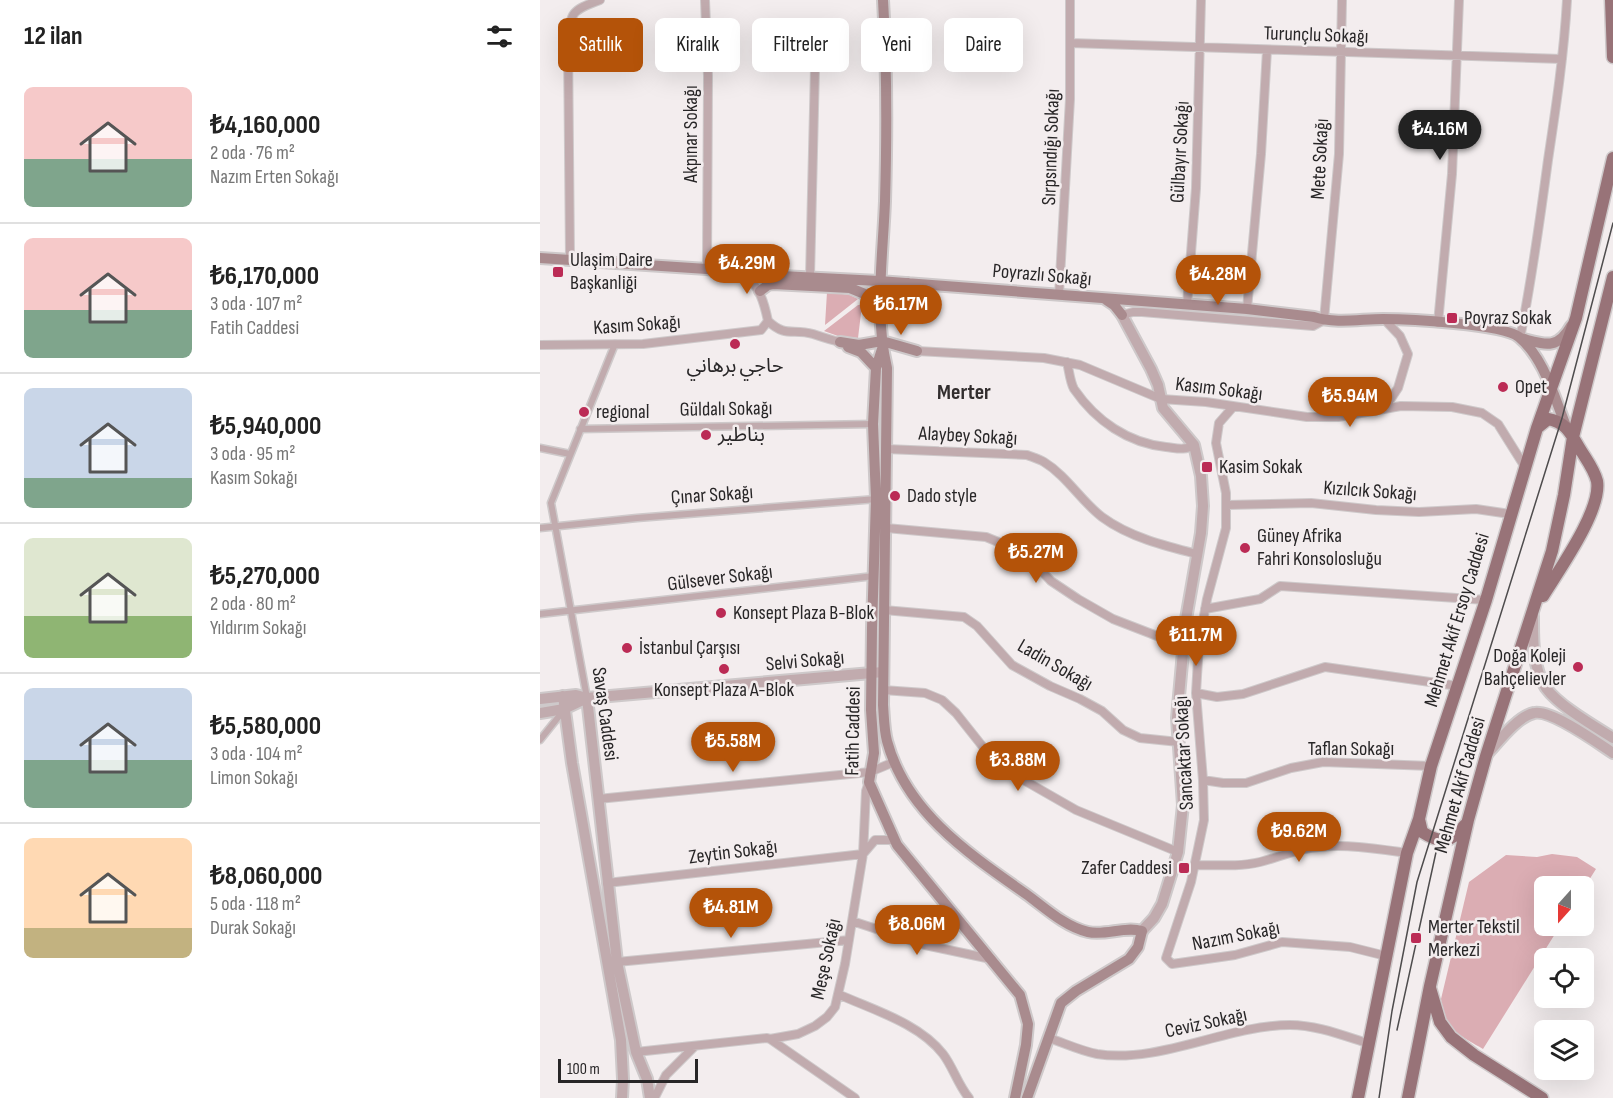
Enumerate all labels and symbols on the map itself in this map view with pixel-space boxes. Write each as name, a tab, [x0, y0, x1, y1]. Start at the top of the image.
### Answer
street label: Turunçlu Sokağı	[1263, 21, 1369, 49]
street label: Akpınar Sokağı	[679, 85, 703, 184]
street label: Sırpsındığı Sokağı	[1037, 88, 1065, 206]
street label: Gülbayır Sokağı	[1165, 100, 1195, 204]
pin: ₺4.16M	[1391, 110, 1489, 161]
street label: Mete Sokağı	[1306, 118, 1334, 200]
pin: ₺4.29M	[698, 244, 796, 295]
place label: Ulaşim Daire Başkanliği	[570, 248, 653, 295]
pin: ₺4.28M	[1169, 255, 1267, 306]
street label: Poyrazlı Sokağı	[992, 259, 1092, 291]
marker: Ulaşim Daire Başkanliği	[551, 265, 565, 279]
pin: ₺6.17M	[852, 285, 950, 336]
place label: Poyraz Sokak	[1464, 306, 1552, 330]
street label: Kasım Sokağı	[593, 310, 681, 340]
marker: Poyraz Sokak	[1445, 311, 1459, 325]
marker: حاجي برهاني	[728, 337, 742, 351]
place label: حاجي برهاني	[686, 354, 784, 381]
street label: Kasım Sokağı	[1174, 372, 1264, 406]
place label: Opet	[1515, 375, 1547, 399]
pin: ₺5.94M	[1301, 377, 1399, 428]
district label: Merter	[937, 379, 991, 406]
marker: Opet	[1496, 380, 1510, 394]
street label: Güldalı Sokağı	[679, 396, 773, 422]
place label: regional	[596, 400, 649, 424]
marker: regional	[577, 405, 591, 419]
street label: Alaybey Sokağı	[917, 421, 1018, 451]
place label: بناطير	[717, 423, 765, 447]
marker: بناطير	[699, 428, 713, 442]
place label: Kasim Sokak	[1219, 455, 1303, 479]
marker: Kasim Sokak	[1200, 460, 1214, 474]
street label: Kızılcık Sokağı	[1322, 476, 1418, 506]
street label: Çınar Sokağı	[670, 480, 754, 510]
place label: Dado style	[907, 484, 977, 508]
marker: Dado style	[888, 489, 902, 503]
place label: Güney Afrika Fahri Konsolosluğu	[1257, 524, 1382, 571]
street label: Mehmet Akif Ersoy Caddesi	[1419, 530, 1495, 710]
pin: ₺5.27M	[987, 533, 1085, 584]
marker: Güney Afrika Fahri Konsolosluğu	[1238, 541, 1252, 555]
street label: Gülsever Sokağı	[666, 560, 774, 596]
place label: Konsept Plaza B-Blok	[733, 601, 874, 625]
marker: Konsept Plaza B-Blok	[714, 606, 728, 620]
pin: ₺11.7M	[1147, 616, 1245, 667]
street label: Ladin Sokağı	[1013, 634, 1097, 696]
place label: İstanbul Çarşısı	[639, 636, 740, 660]
marker: İstanbul Çarşısı	[620, 641, 634, 655]
place label: Doğa Koleji Bahçelievler	[1484, 644, 1566, 691]
street label: Selvi Sokağı	[765, 646, 845, 676]
marker: Doğa Koleji Bahçelievler	[1571, 660, 1585, 674]
marker: Konsept Plaza A-Blok	[717, 662, 731, 676]
street label: Savaş Caddesi	[587, 666, 623, 762]
place label: Konsept Plaza A-Blok	[654, 678, 795, 702]
street label: Fatih Caddesi	[840, 686, 866, 776]
street label: Sancaktar Sokağı	[1169, 695, 1199, 811]
street label: Mehmet Akif Caddesi	[1429, 714, 1491, 856]
pin: ₺5.58M	[684, 722, 782, 773]
street label: Taflan Sokağı	[1308, 737, 1394, 761]
pin: ₺3.88M	[969, 741, 1067, 792]
pin: ₺9.62M	[1250, 812, 1348, 863]
street label: Zeytin Sokağı	[687, 835, 779, 869]
place label: Zafer Caddesi	[1081, 856, 1172, 880]
marker: Zafer Caddesi	[1177, 861, 1191, 875]
north arrow	[1534, 876, 1594, 936]
pin: ₺4.81M	[682, 888, 780, 939]
pin: ₺8.06M	[868, 905, 966, 956]
place label: Merter Tekstil Merkezi	[1428, 915, 1520, 962]
street label: Meşe Sokağı	[806, 916, 846, 1002]
street label: Nazım Sokağı	[1190, 916, 1282, 956]
marker: Merter Tekstil Merkezi	[1409, 931, 1423, 945]
street label: Ceviz Sokağı	[1163, 1003, 1249, 1043]
scale bar	[558, 1056, 698, 1084]

